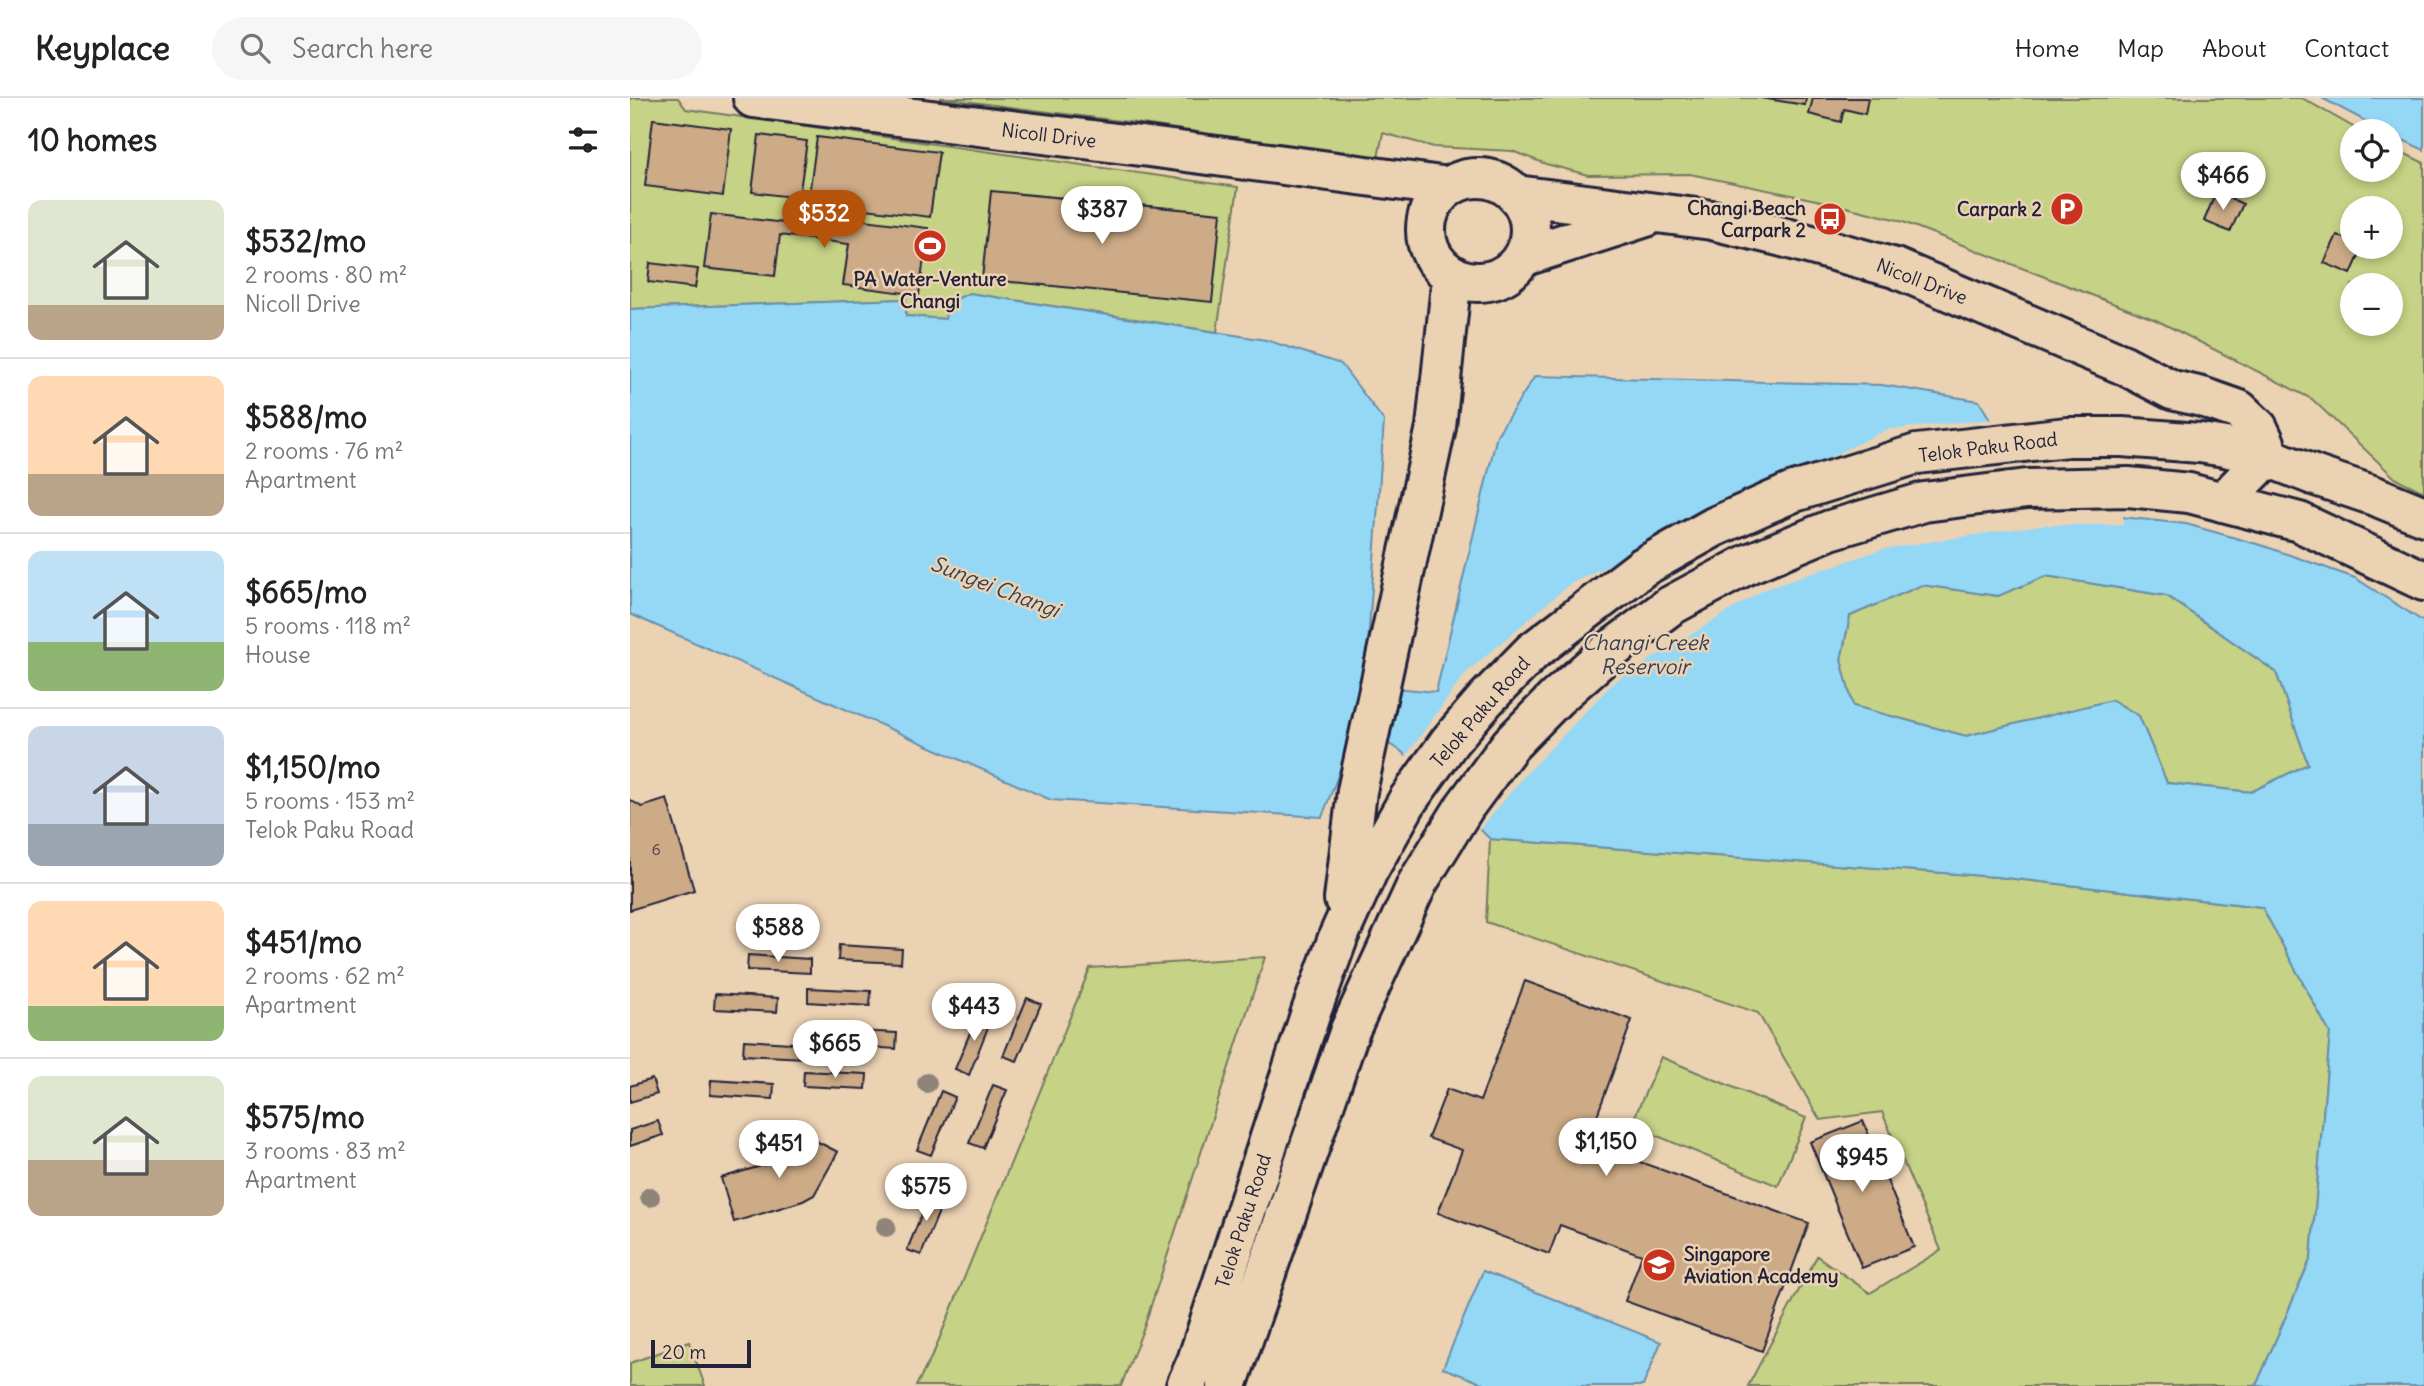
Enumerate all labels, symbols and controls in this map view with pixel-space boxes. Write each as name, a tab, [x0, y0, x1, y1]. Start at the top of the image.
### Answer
search box	[212, 17, 702, 80]
text: Keyplace	[35, 27, 170, 69]
icon: search	[236, 29, 274, 67]
text: Search here	[292, 32, 433, 65]
text: Home	[2015, 33, 2079, 63]
text: Map	[2117, 33, 2164, 63]
text: About	[2202, 33, 2266, 63]
text: Contact	[2304, 33, 2389, 63]
street label: Nicoll Drive	[1000, 117, 1098, 153]
map controls	[2340, 119, 2403, 336]
button: locate	[2340, 119, 2403, 182]
text: 10 homes	[28, 121, 157, 159]
icon: filters	[564, 121, 602, 159]
pin: $466	[2182, 152, 2264, 212]
text: $466	[2197, 160, 2249, 189]
pin: $387	[1061, 186, 1143, 246]
pin: $532	[783, 190, 865, 250]
parking icon: Carpark 2	[2048, 190, 2086, 228]
text: $387	[1077, 194, 1127, 223]
place label: Changi Beach Carpark 2	[1687, 196, 1806, 242]
button: +	[2340, 196, 2403, 259]
place label: Carpark 2	[1957, 197, 2042, 221]
text: $532	[798, 198, 850, 227]
bus stop icon: Changi Beach Carpark 2	[1811, 200, 1849, 238]
text: $532/mo	[245, 222, 366, 260]
sports icon: PA Water-Venture Changi	[911, 227, 949, 265]
icon: home	[84, 228, 168, 312]
street label: Nicoll Drive	[1873, 253, 1971, 309]
text: 2 rooms · 80 m²	[245, 260, 407, 289]
place label: PA Water-Venture Changi	[854, 267, 1006, 313]
button: −	[2340, 273, 2403, 336]
text: Nicoll Drive	[245, 289, 361, 318]
text: $588/mo	[245, 398, 367, 436]
icon: home	[84, 404, 168, 488]
street label: Telok Paku Road	[1917, 427, 2059, 467]
text: 2 rooms · 76 m²	[245, 436, 403, 465]
text: Apartment	[245, 465, 357, 494]
water label: Sungei Changi	[927, 550, 1065, 624]
text: $665/mo	[245, 573, 367, 611]
icon: home	[84, 579, 168, 663]
text: 5 rooms · 118 m²	[245, 611, 411, 640]
water label: Changi Creek Reservoir	[1582, 629, 1710, 680]
text: House	[245, 640, 311, 669]
street label: Telok Paku Road	[1425, 651, 1535, 773]
text: $1,150/mo	[245, 748, 380, 786]
icon: home	[84, 754, 168, 838]
text: 5 rooms · 153 m²	[245, 786, 415, 815]
text: Telok Paku Road	[245, 815, 414, 844]
house number: 6	[651, 839, 661, 859]
pin: $588	[737, 904, 819, 964]
text: $588	[752, 912, 804, 941]
text: $451/mo	[245, 923, 362, 961]
icon: home	[84, 929, 168, 1013]
text: 2 rooms · 62 m²	[245, 961, 405, 990]
pin: $443	[933, 984, 1015, 1043]
text: Apartment	[245, 990, 357, 1019]
text: $443	[948, 991, 1000, 1020]
pin: $665	[794, 1020, 876, 1080]
text: $665	[809, 1028, 861, 1057]
text: $575/mo	[245, 1098, 365, 1136]
icon: home	[84, 1104, 168, 1188]
pin: $1,150	[1549, 1118, 1663, 1178]
pin: $451	[738, 1121, 820, 1180]
text: $1,150	[1575, 1126, 1637, 1155]
text: $451	[755, 1128, 803, 1157]
pin: $945	[1821, 1134, 1903, 1194]
text: 3 rooms · 83 m²	[245, 1136, 406, 1165]
text: $945	[1836, 1142, 1888, 1171]
street label: Telok Paku Road	[1210, 1151, 1276, 1291]
pin: $575	[885, 1164, 967, 1223]
text: Apartment	[245, 1165, 357, 1194]
text: $575	[901, 1171, 951, 1200]
place label: Singapore Aviation Academy	[1684, 1242, 1838, 1288]
school or university icon: Singapore Aviation Academy	[1640, 1246, 1678, 1284]
scale bar	[651, 1337, 751, 1369]
text: 20 m	[662, 1340, 706, 1364]

